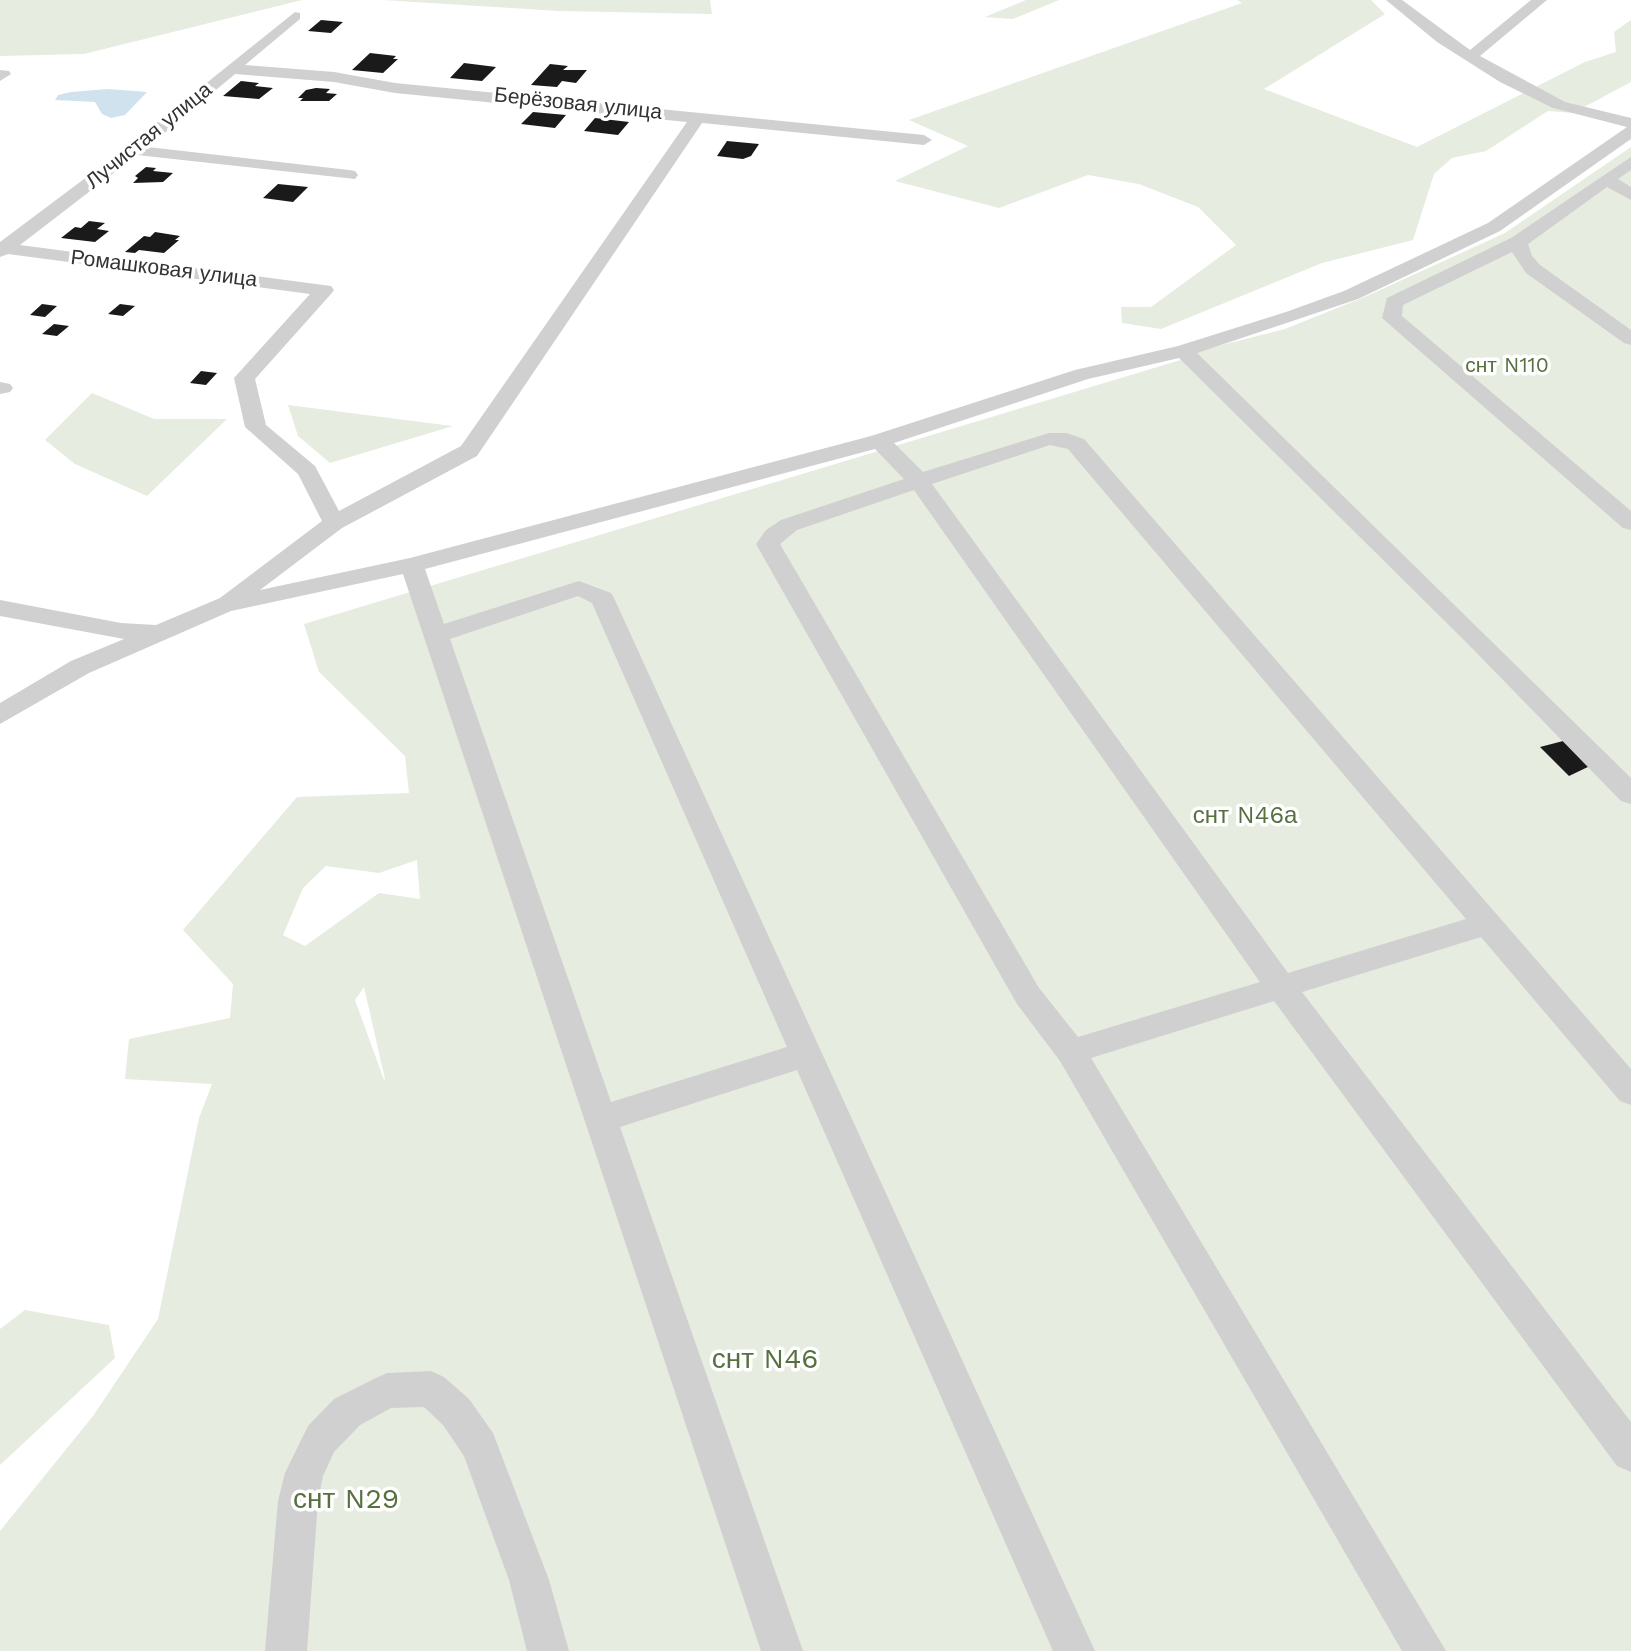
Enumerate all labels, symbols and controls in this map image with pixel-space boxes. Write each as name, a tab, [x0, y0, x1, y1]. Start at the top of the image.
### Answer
street label: Лучистая улица	[81, 77, 217, 195]
street label: Берёзовая улица	[493, 83, 663, 125]
street label: Ромашковая улица	[69, 245, 259, 293]
park label: снт N110	[1465, 353, 1549, 379]
park label: снт N46а	[1193, 802, 1297, 830]
park label: снт N46	[712, 1343, 818, 1377]
park label: снт N29	[293, 1483, 399, 1517]

